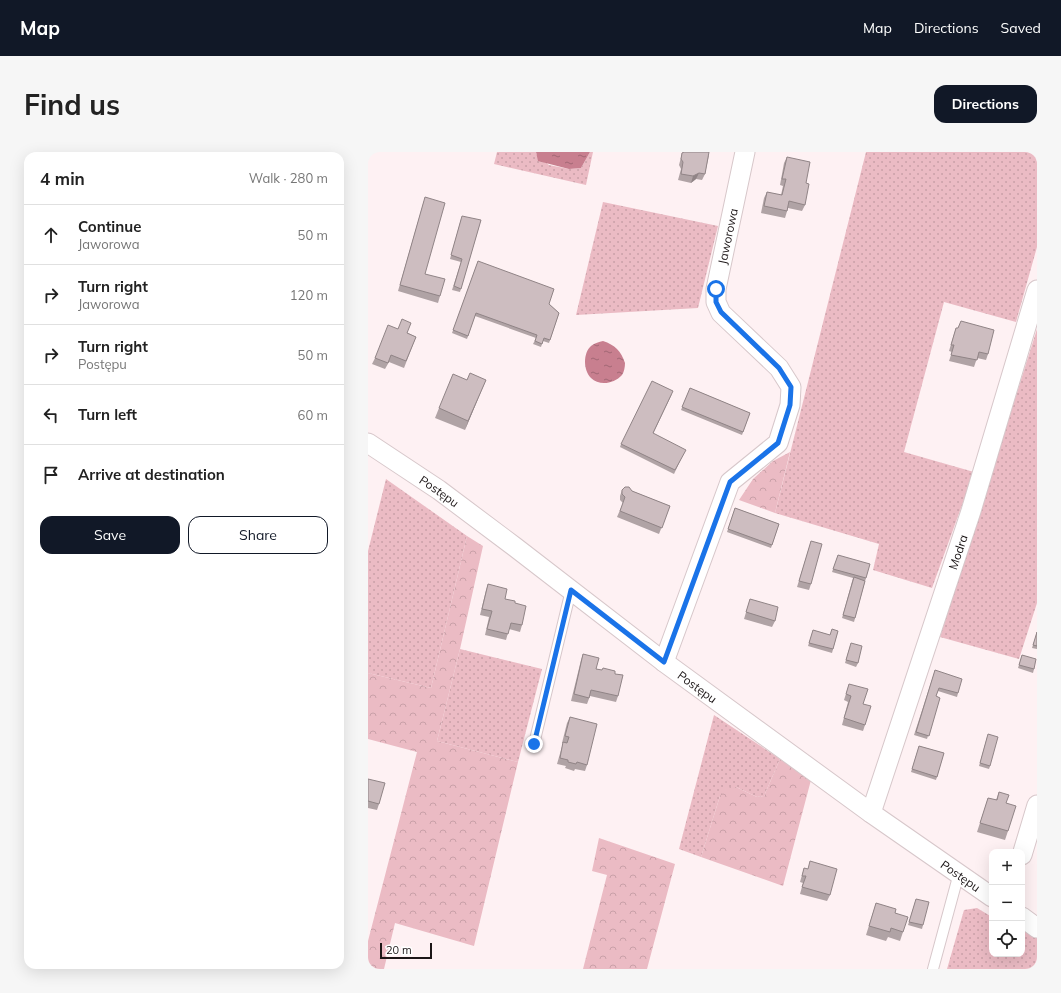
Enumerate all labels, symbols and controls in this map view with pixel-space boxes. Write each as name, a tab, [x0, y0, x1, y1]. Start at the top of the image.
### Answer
text: Map	[20, 16, 60, 40]
text: Map	[863, 19, 892, 37]
text: Directions	[914, 19, 979, 37]
text: Saved	[1001, 19, 1041, 37]
button: Directions	[934, 85, 1037, 123]
text: Find us	[24, 87, 120, 122]
text: 4 min	[40, 168, 85, 189]
text: Walk · 280 m	[249, 170, 328, 186]
street label: Jaworowa	[714, 207, 740, 265]
text: Continue	[78, 217, 141, 236]
icon: ahead	[40, 224, 62, 246]
text: 50 m	[298, 227, 328, 243]
text: Jaworowa	[78, 236, 140, 252]
text: Turn right	[78, 277, 148, 296]
route start	[707, 280, 725, 298]
icon: right	[40, 284, 62, 306]
text: 120 m	[290, 287, 328, 303]
text: Jaworowa	[78, 296, 140, 312]
text: Turn right	[78, 337, 148, 356]
icon: right	[40, 344, 62, 366]
text: 50 m	[298, 347, 328, 363]
text: Postępu	[78, 356, 127, 372]
icon: left	[40, 404, 62, 426]
text: Turn left	[78, 405, 137, 424]
text: 60 m	[298, 407, 328, 423]
icon: arrive	[40, 464, 62, 486]
text: Arrive at destination	[78, 465, 225, 484]
street label: Postępu	[417, 472, 462, 510]
button: Save	[40, 516, 180, 554]
button: Share	[188, 516, 328, 554]
street label: Modra	[945, 533, 970, 571]
street label: Postępu	[675, 667, 720, 706]
route end	[525, 735, 543, 753]
map controls	[989, 849, 1025, 957]
button: +	[989, 849, 1025, 885]
street label: Postępu	[938, 856, 984, 894]
button: −	[989, 885, 1025, 921]
button: locate	[989, 921, 1025, 957]
scale bar	[380, 941, 432, 960]
text: 20 m	[386, 943, 412, 957]

